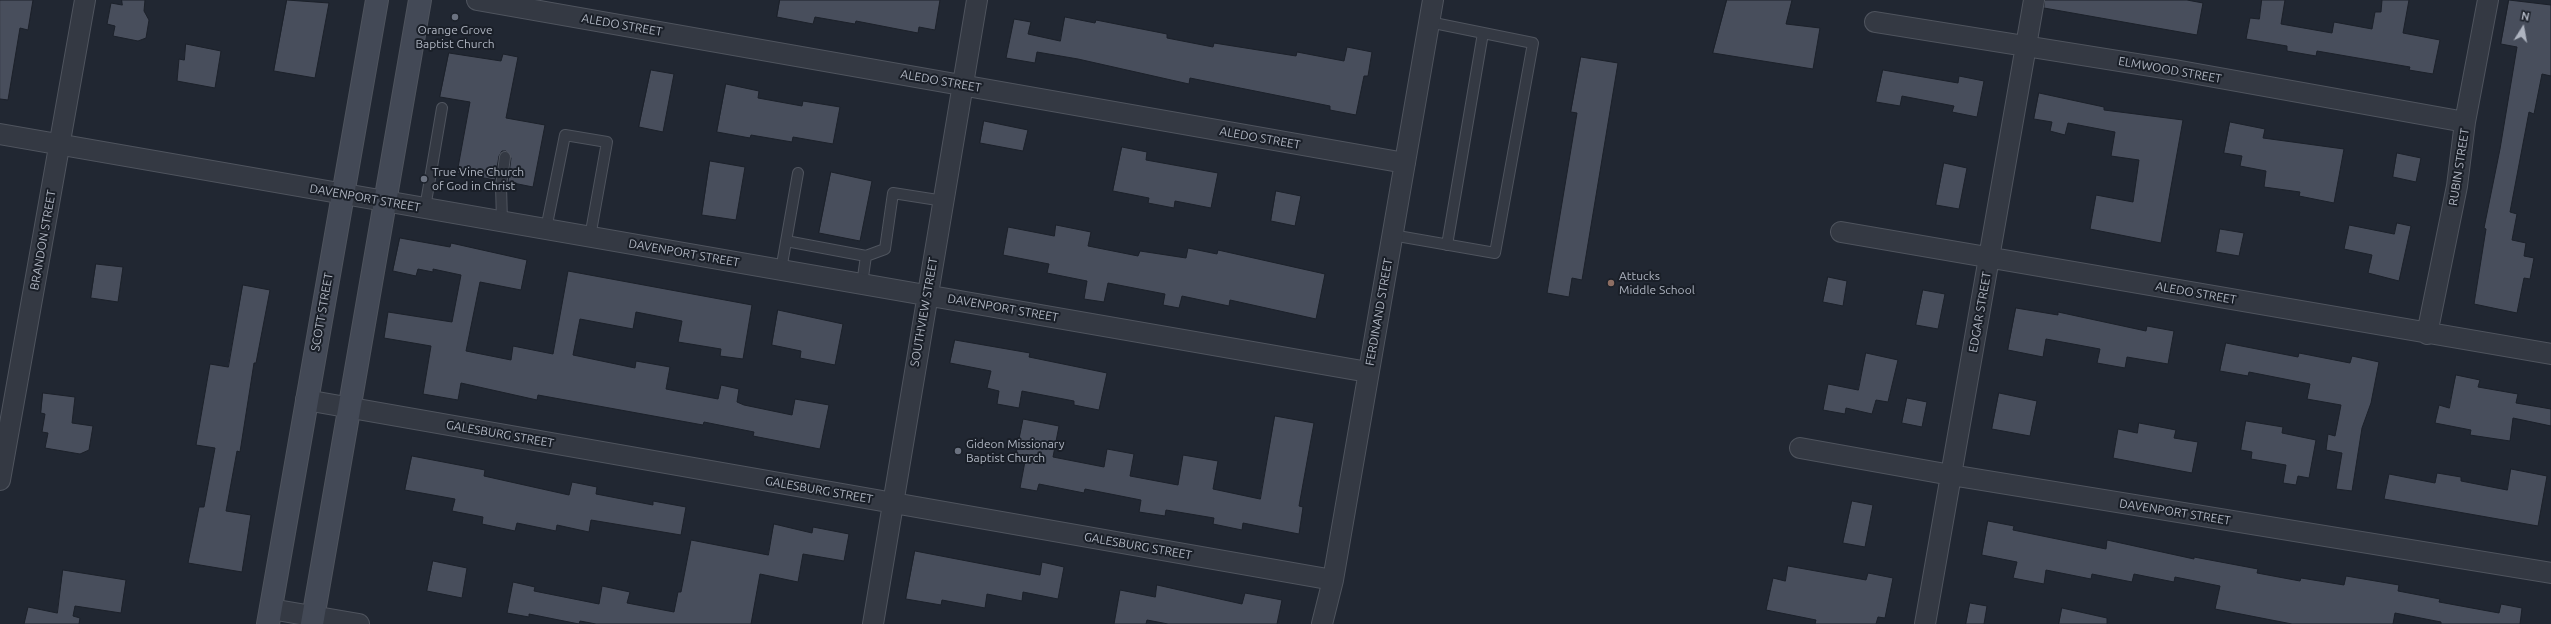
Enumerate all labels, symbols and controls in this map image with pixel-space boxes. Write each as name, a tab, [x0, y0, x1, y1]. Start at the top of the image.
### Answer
north arrow	[2503, 8, 2543, 48]
text: N	[2520, 10, 2530, 23]
street label: ALEDO STREET	[581, 11, 663, 39]
marker: Orange Grove Baptist Church	[450, 12, 460, 22]
place label: Orange Grove Baptist Church	[415, 23, 495, 51]
street label: ELMWOOD STREET	[2117, 54, 2223, 86]
street label: ALEDO STREET	[900, 67, 982, 95]
street label: ALEDO STREET	[1219, 124, 1301, 152]
street label: RUBIN STREET	[2446, 127, 2472, 207]
place label: True Vine Church of God in Christ	[432, 165, 524, 193]
marker: True Vine Church of God in Christ	[419, 174, 429, 184]
street label: DAVENPORT STREET	[308, 181, 422, 215]
street label: BRANDON STREET	[27, 189, 59, 291]
street label: DAVENPORT STREET	[627, 236, 741, 270]
street label: SOUTHVIEW STREET	[907, 256, 941, 368]
street label: FERDINAND STREET	[1362, 257, 1396, 367]
place label: Attucks Middle School	[1619, 269, 1695, 297]
street label: EDGAR STREET	[1966, 270, 1994, 354]
street label: SCOTT STREET	[308, 272, 336, 352]
marker: Attucks Middle School	[1606, 278, 1616, 288]
street label: ALEDO STREET	[2155, 279, 2237, 307]
street label: DAVENPORT STREET	[946, 291, 1060, 325]
street label: GALESBURG STREET	[445, 417, 555, 451]
place label: Gideon Missionary Baptist Church	[966, 437, 1064, 465]
marker: Gideon Missionary Baptist Church	[953, 446, 963, 456]
street label: GALESBURG STREET	[764, 473, 874, 507]
street label: DAVENPORT STREET	[2118, 496, 2232, 528]
street label: GALESBURG STREET	[1083, 529, 1193, 563]

